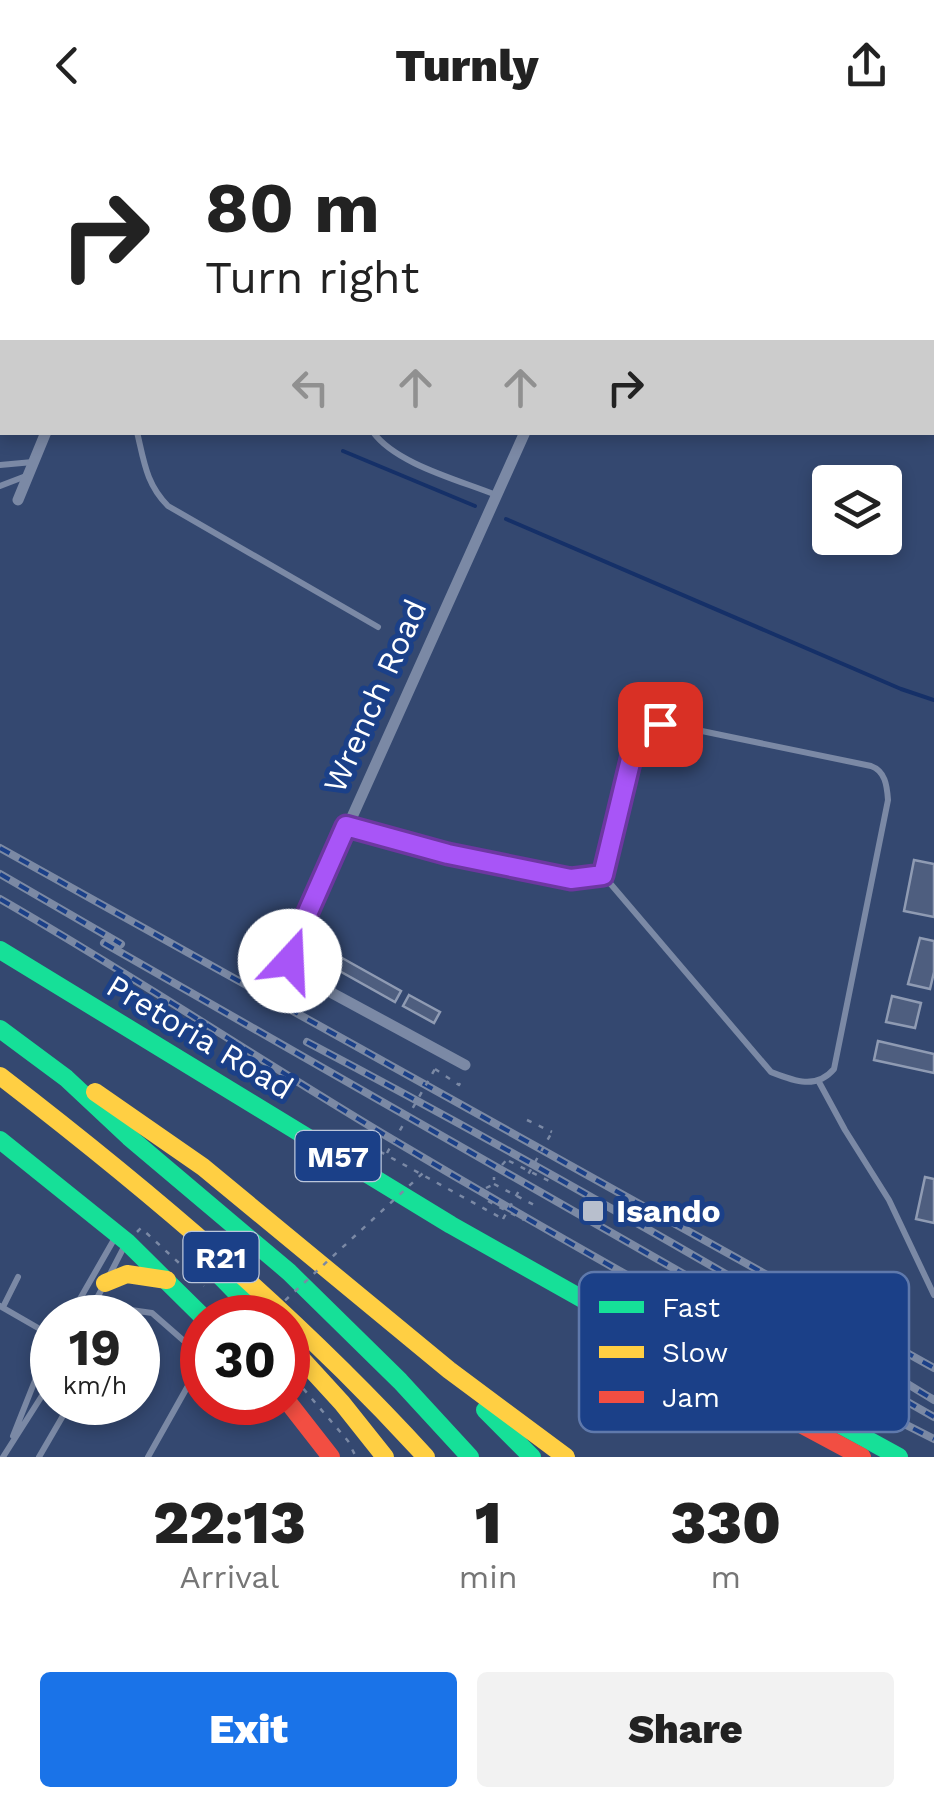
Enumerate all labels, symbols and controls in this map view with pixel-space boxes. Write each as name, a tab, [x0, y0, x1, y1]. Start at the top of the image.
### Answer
icon: back	[40, 38, 95, 93]
icon: share	[839, 38, 894, 93]
text: Turnly	[395, 39, 539, 92]
text: 80 m	[205, 167, 380, 249]
icon: right	[40, 170, 170, 300]
text: Turn right	[205, 251, 419, 304]
icon: left	[283, 360, 338, 415]
icon: ahead	[388, 360, 443, 415]
icon: ahead	[493, 360, 548, 415]
icon: right	[598, 360, 653, 415]
map controls	[812, 465, 902, 555]
button: layers	[812, 465, 902, 555]
street label: Wrench Road	[315, 593, 435, 799]
pin	[618, 682, 703, 767]
icon: arrive	[633, 697, 688, 752]
position arrow	[238, 909, 342, 1013]
street label: Pretoria Road	[100, 966, 300, 1108]
road number: M57	[296, 1131, 380, 1181]
place label: Isando	[616, 1192, 721, 1230]
marker: Isando	[580, 1198, 606, 1224]
road number: R21	[184, 1232, 258, 1282]
legend	[579, 1272, 909, 1432]
text: Fast	[662, 1291, 720, 1324]
speed limit sign: 30	[180, 1295, 310, 1425]
text: 19	[69, 1318, 121, 1377]
text: Slow	[662, 1336, 728, 1369]
text: km/h	[63, 1371, 127, 1400]
text: Jam	[662, 1381, 720, 1414]
text: 22:13	[153, 1487, 306, 1558]
text: 1	[475, 1487, 502, 1558]
text: 330	[670, 1487, 781, 1558]
text: Arrival	[179, 1558, 279, 1596]
text: min	[459, 1558, 518, 1596]
text: m	[711, 1558, 741, 1596]
button: Exit	[40, 1672, 457, 1787]
button: Share	[477, 1672, 894, 1787]

